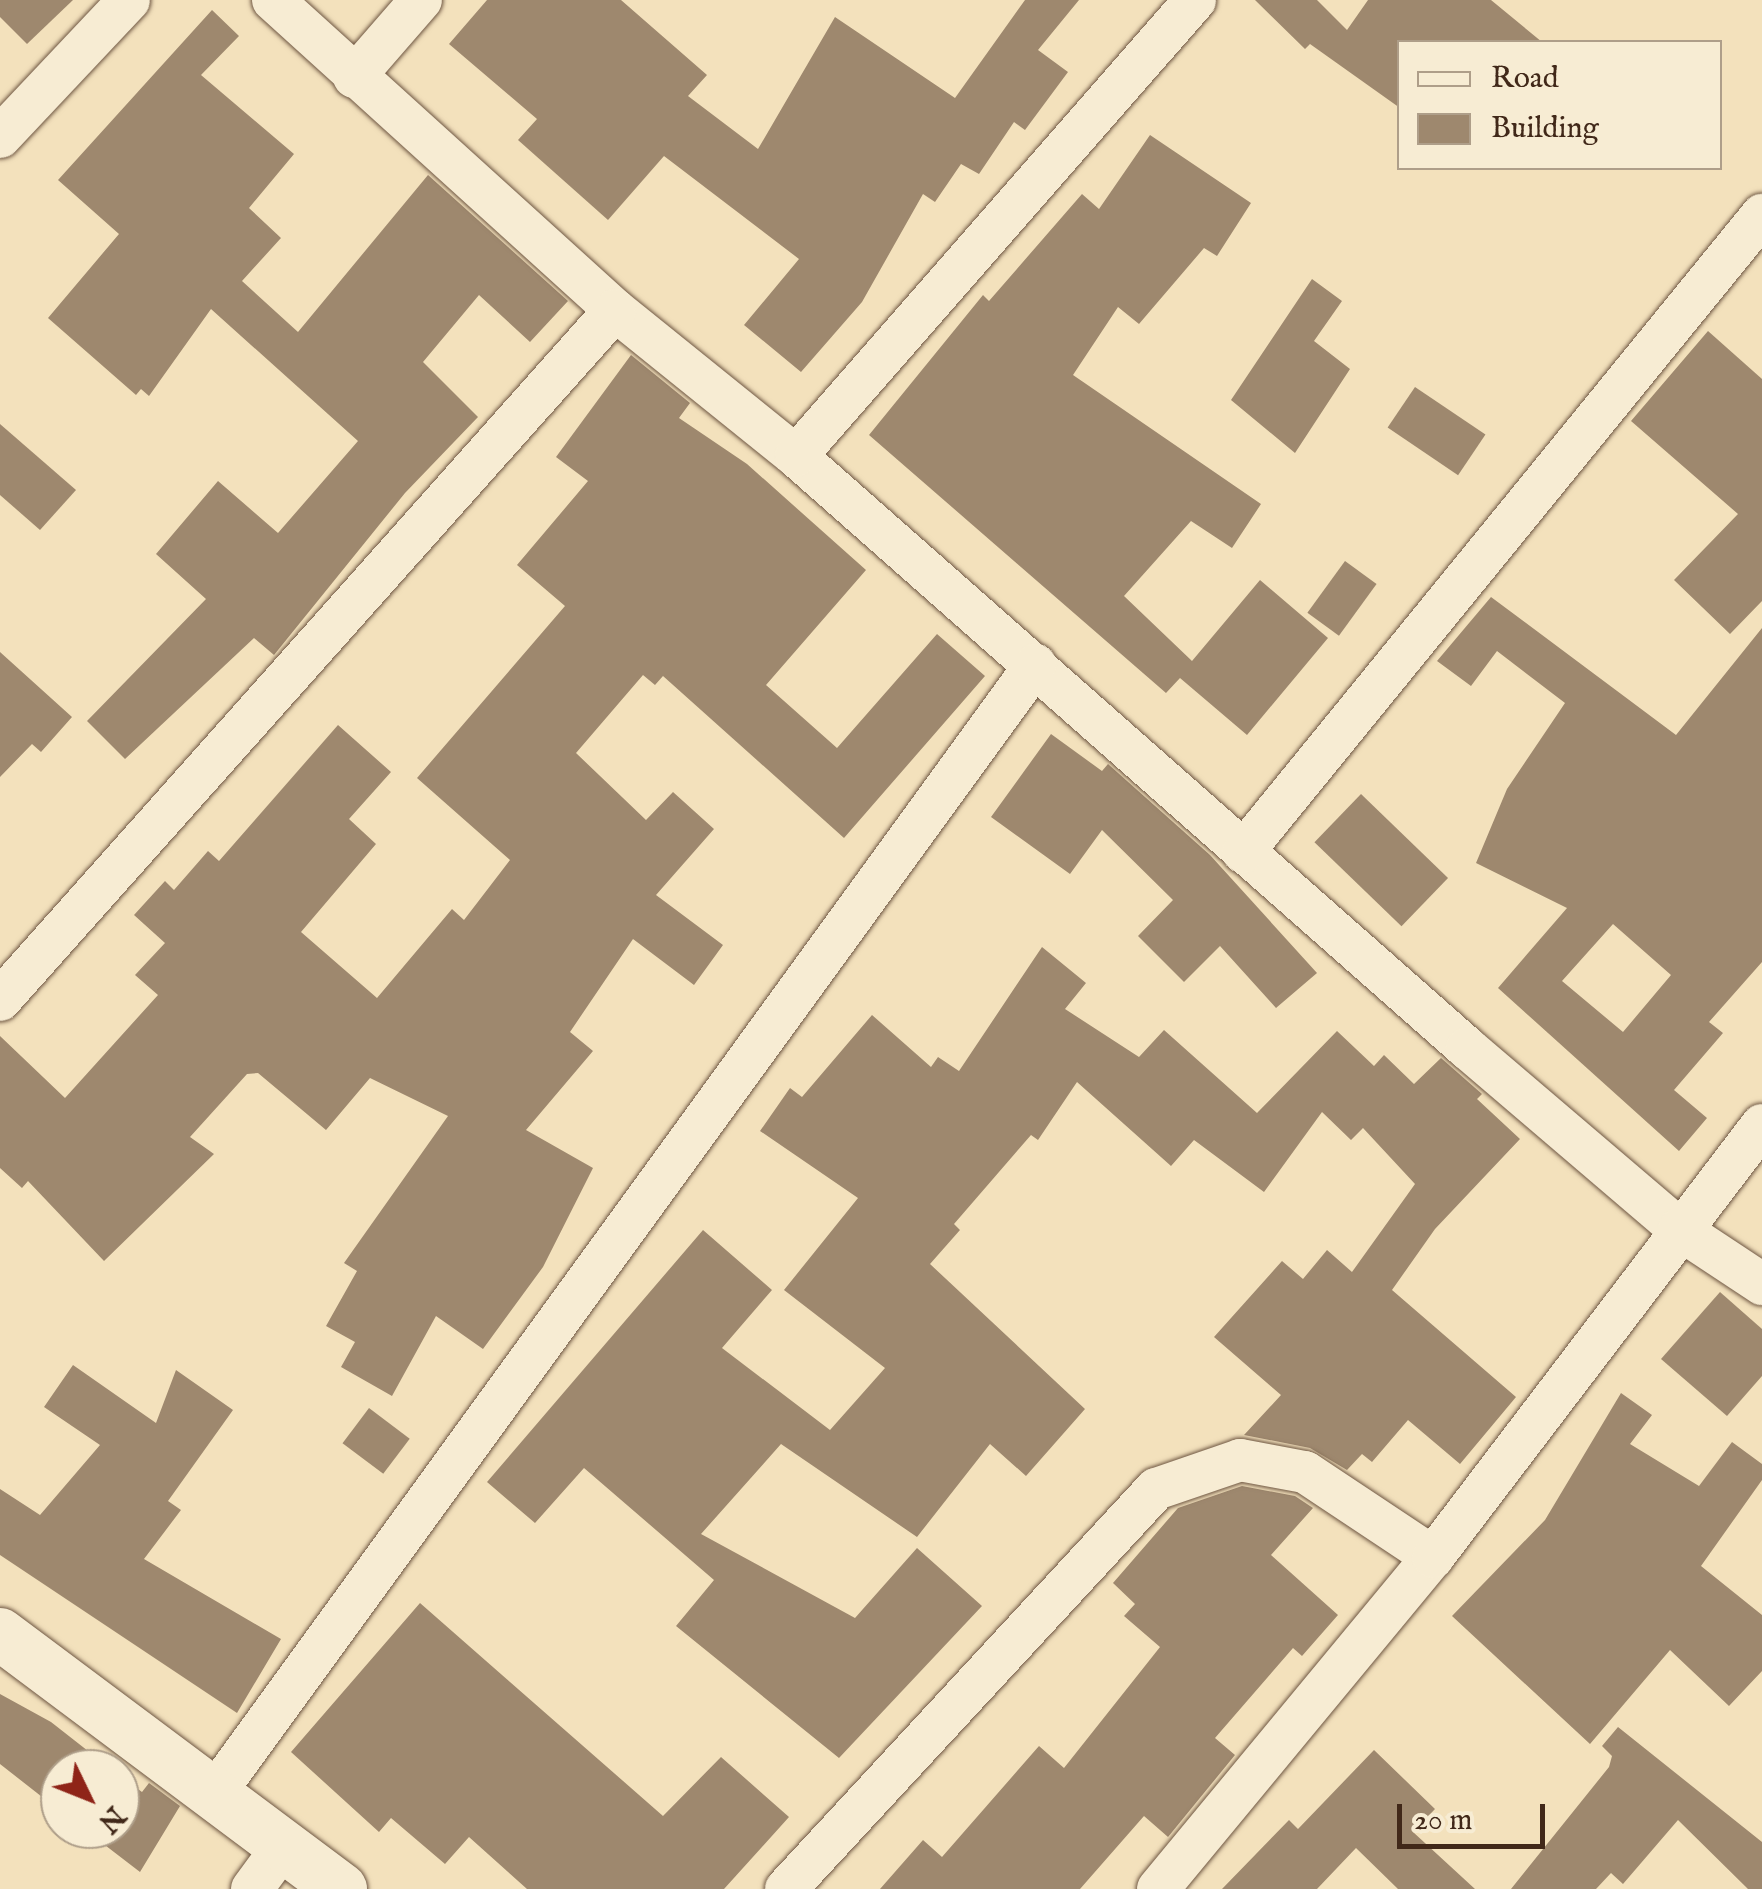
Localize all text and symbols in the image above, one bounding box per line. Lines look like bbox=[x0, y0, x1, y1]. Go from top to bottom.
legend bbox=[1397, 40, 1722, 170]
text: Road bbox=[1491, 60, 1559, 98]
text: Building bbox=[1491, 110, 1599, 148]
north arrow bbox=[40, 1749, 140, 1849]
scale bar bbox=[1402, 1784, 1550, 1846]
text: N bbox=[90, 1798, 132, 1839]
text: 20 m bbox=[1414, 1802, 1473, 1840]

